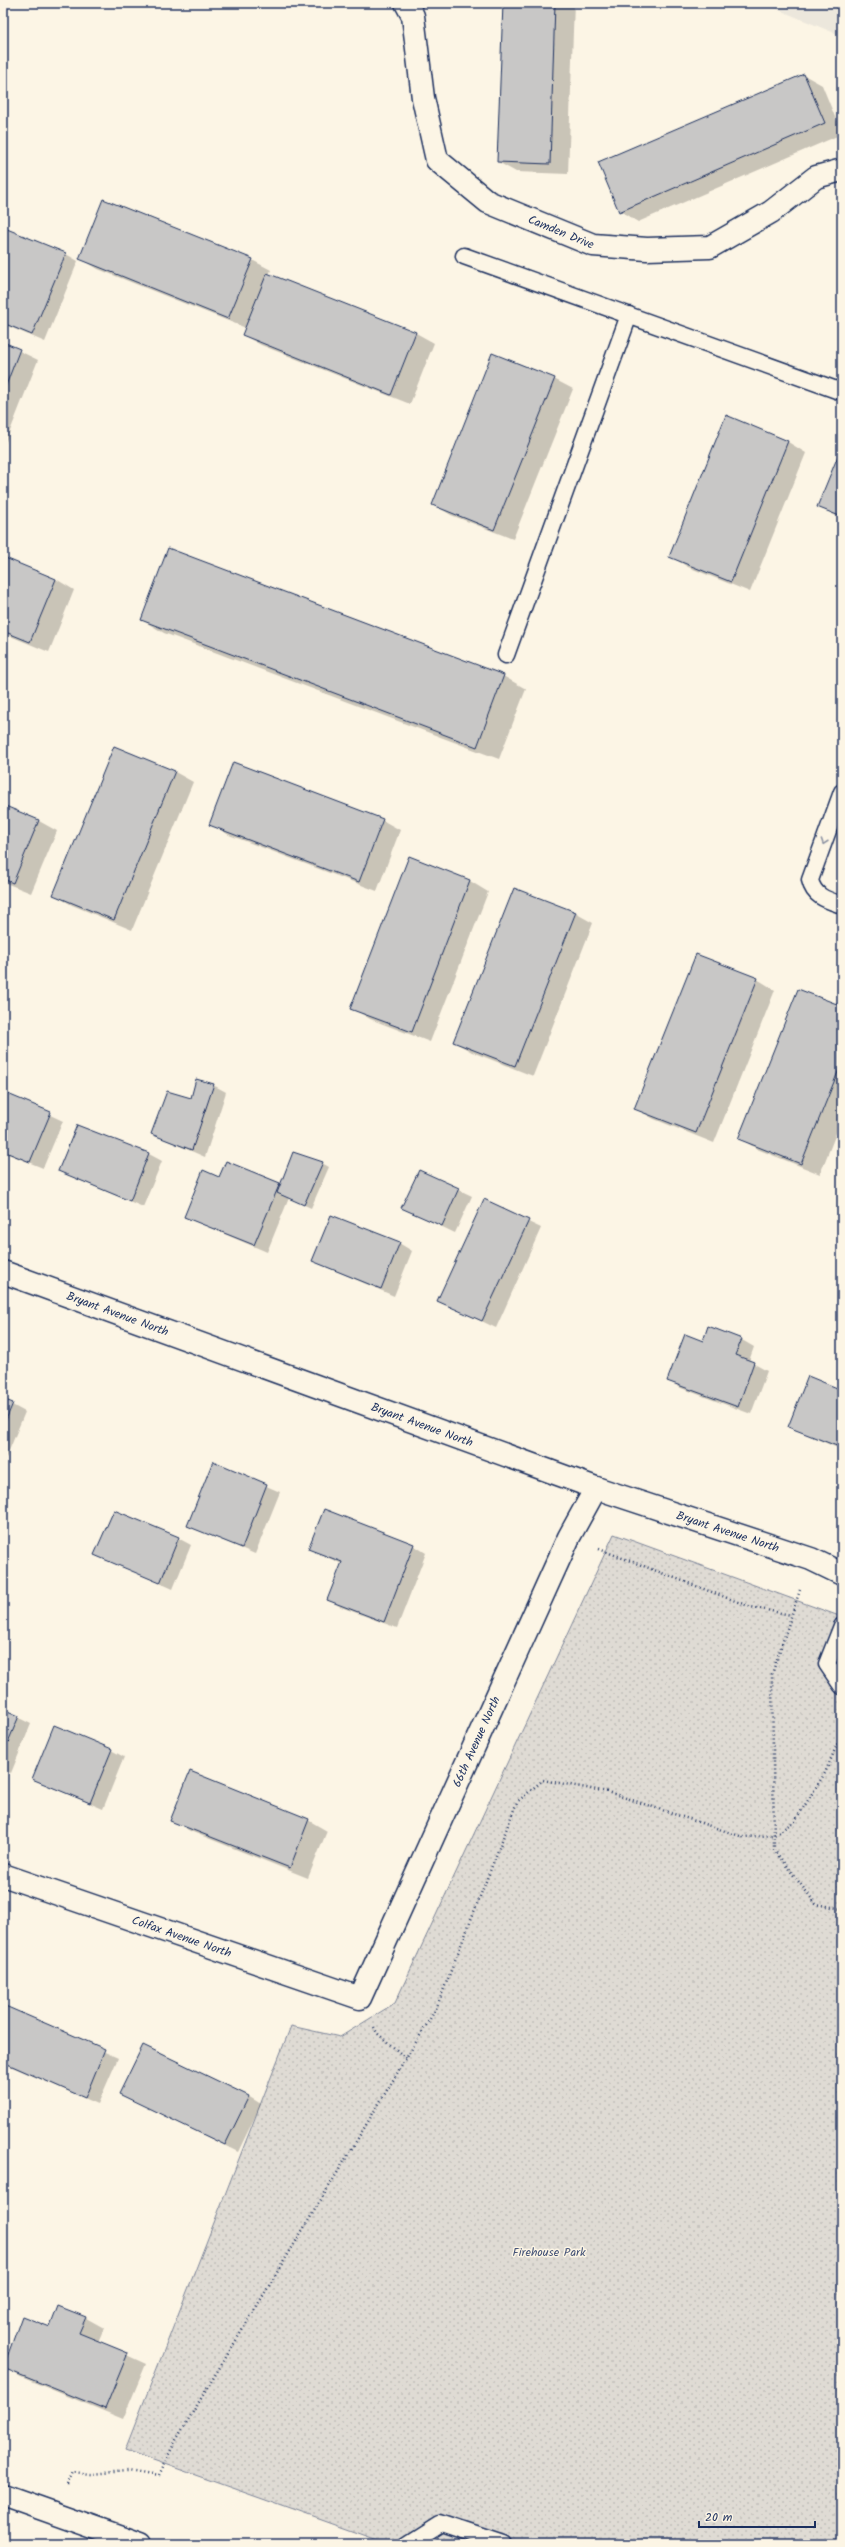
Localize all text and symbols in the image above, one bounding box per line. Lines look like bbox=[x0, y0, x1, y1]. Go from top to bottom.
street label: Camden Drive bbox=[525, 210, 598, 255]
one-way arrow bbox=[820, 838, 829, 845]
street label: Bryant Avenue North bbox=[64, 1287, 171, 1342]
street label: Bryant Avenue North bbox=[368, 1398, 476, 1452]
street label: Bryant Avenue North bbox=[674, 1506, 782, 1558]
street label: 66th Avenue North bbox=[448, 1693, 506, 1791]
street label: Colfax Avenue North bbox=[129, 1911, 234, 1963]
park label: Firehouse Park bbox=[512, 2243, 586, 2262]
scale bar bbox=[699, 2503, 815, 2529]
text: 20 m bbox=[705, 2508, 733, 2527]

